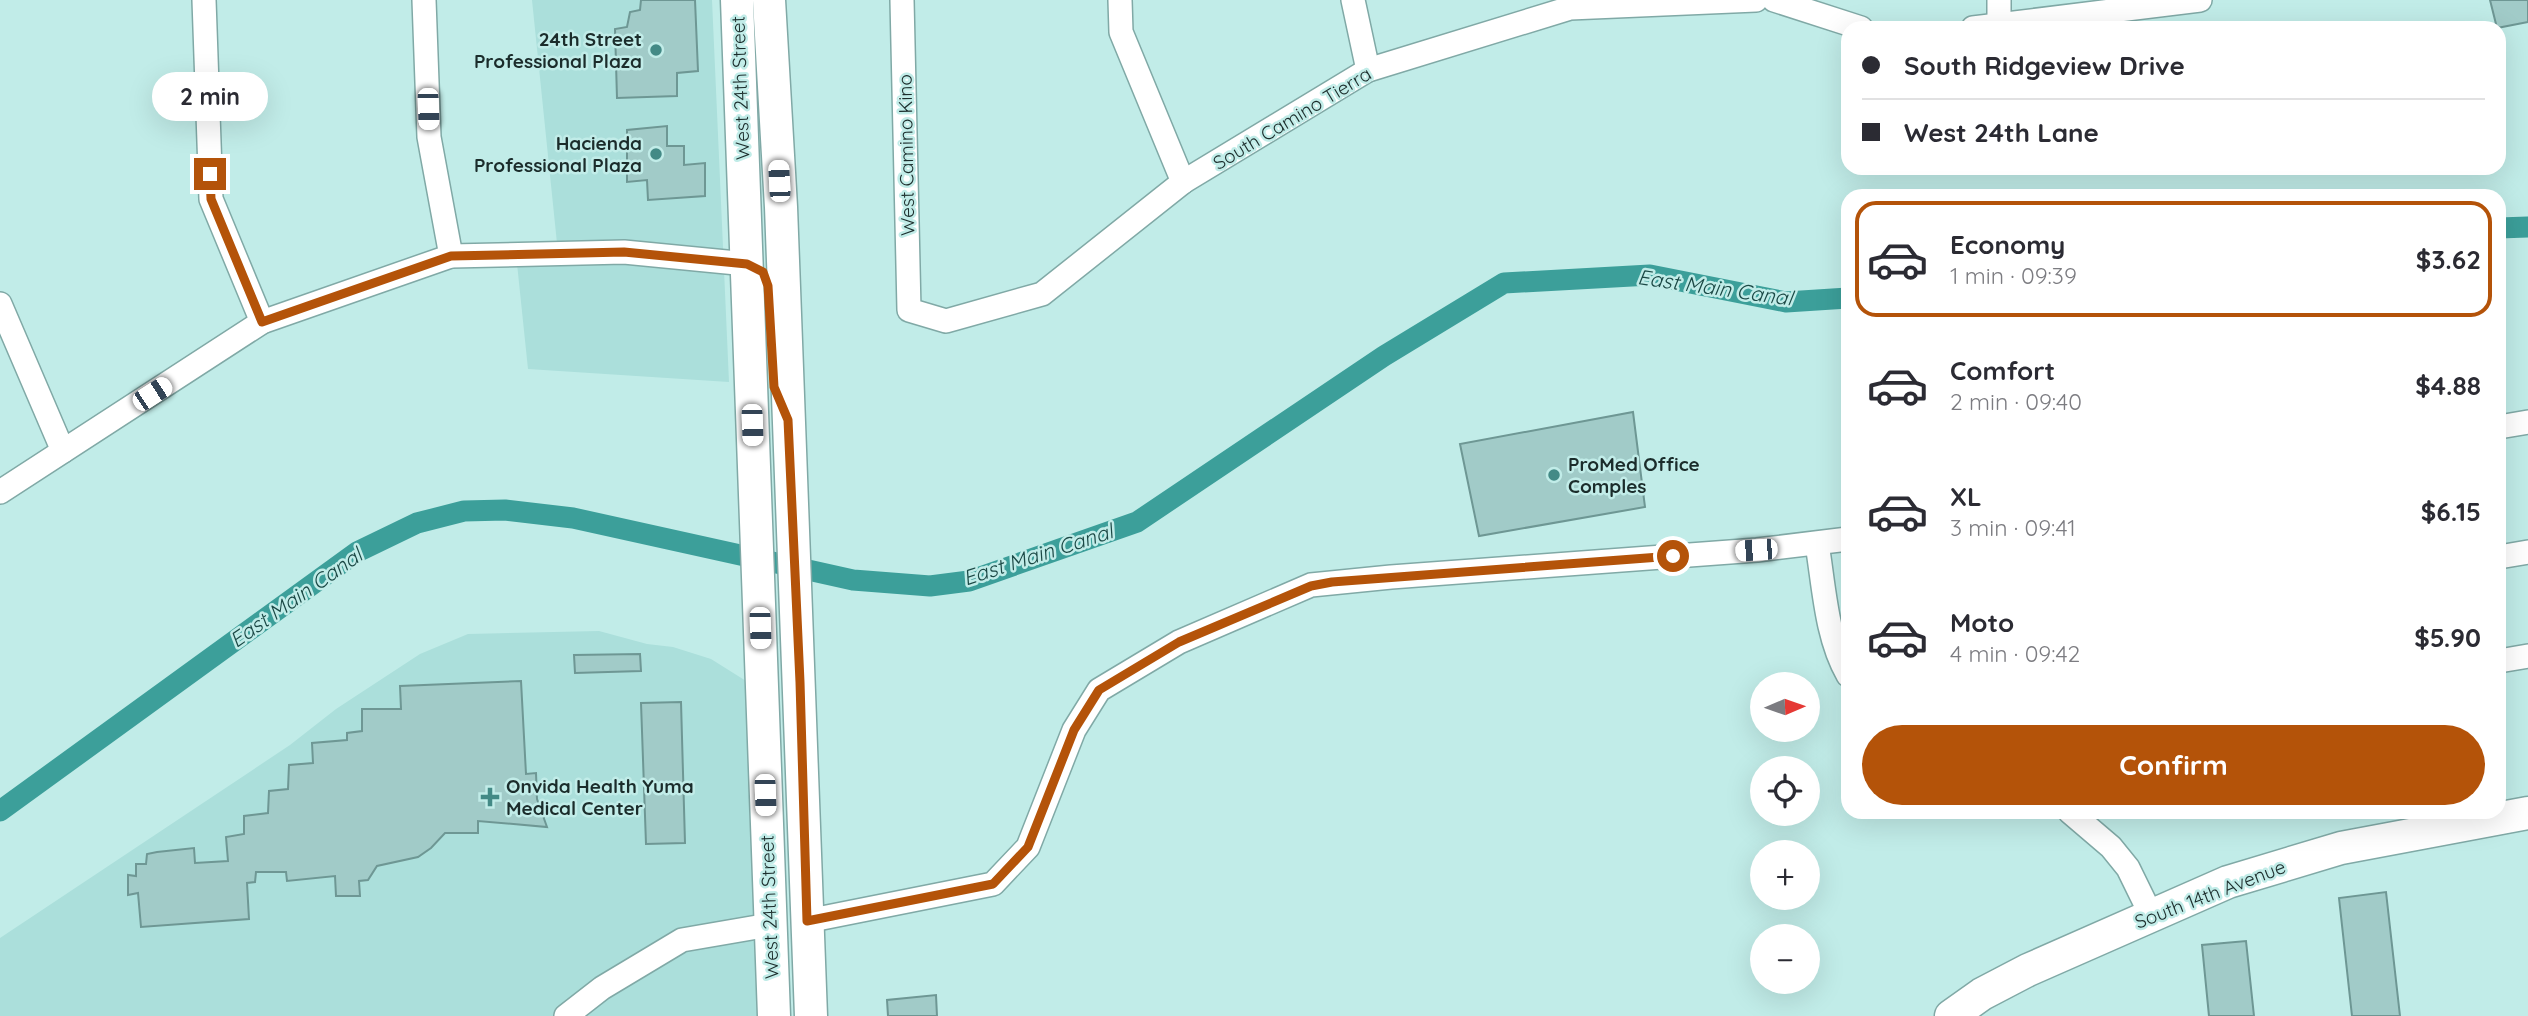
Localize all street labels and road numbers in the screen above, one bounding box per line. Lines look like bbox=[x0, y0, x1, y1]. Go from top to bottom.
street label: West 24th Street bbox=[725, 16, 755, 160]
street label: South Camino Tierra bbox=[1208, 61, 1376, 175]
street label: West Camino Kino bbox=[893, 74, 919, 236]
street label: West 24th Street bbox=[754, 835, 784, 979]
street label: South 14th Avenue bbox=[2131, 854, 2289, 934]

